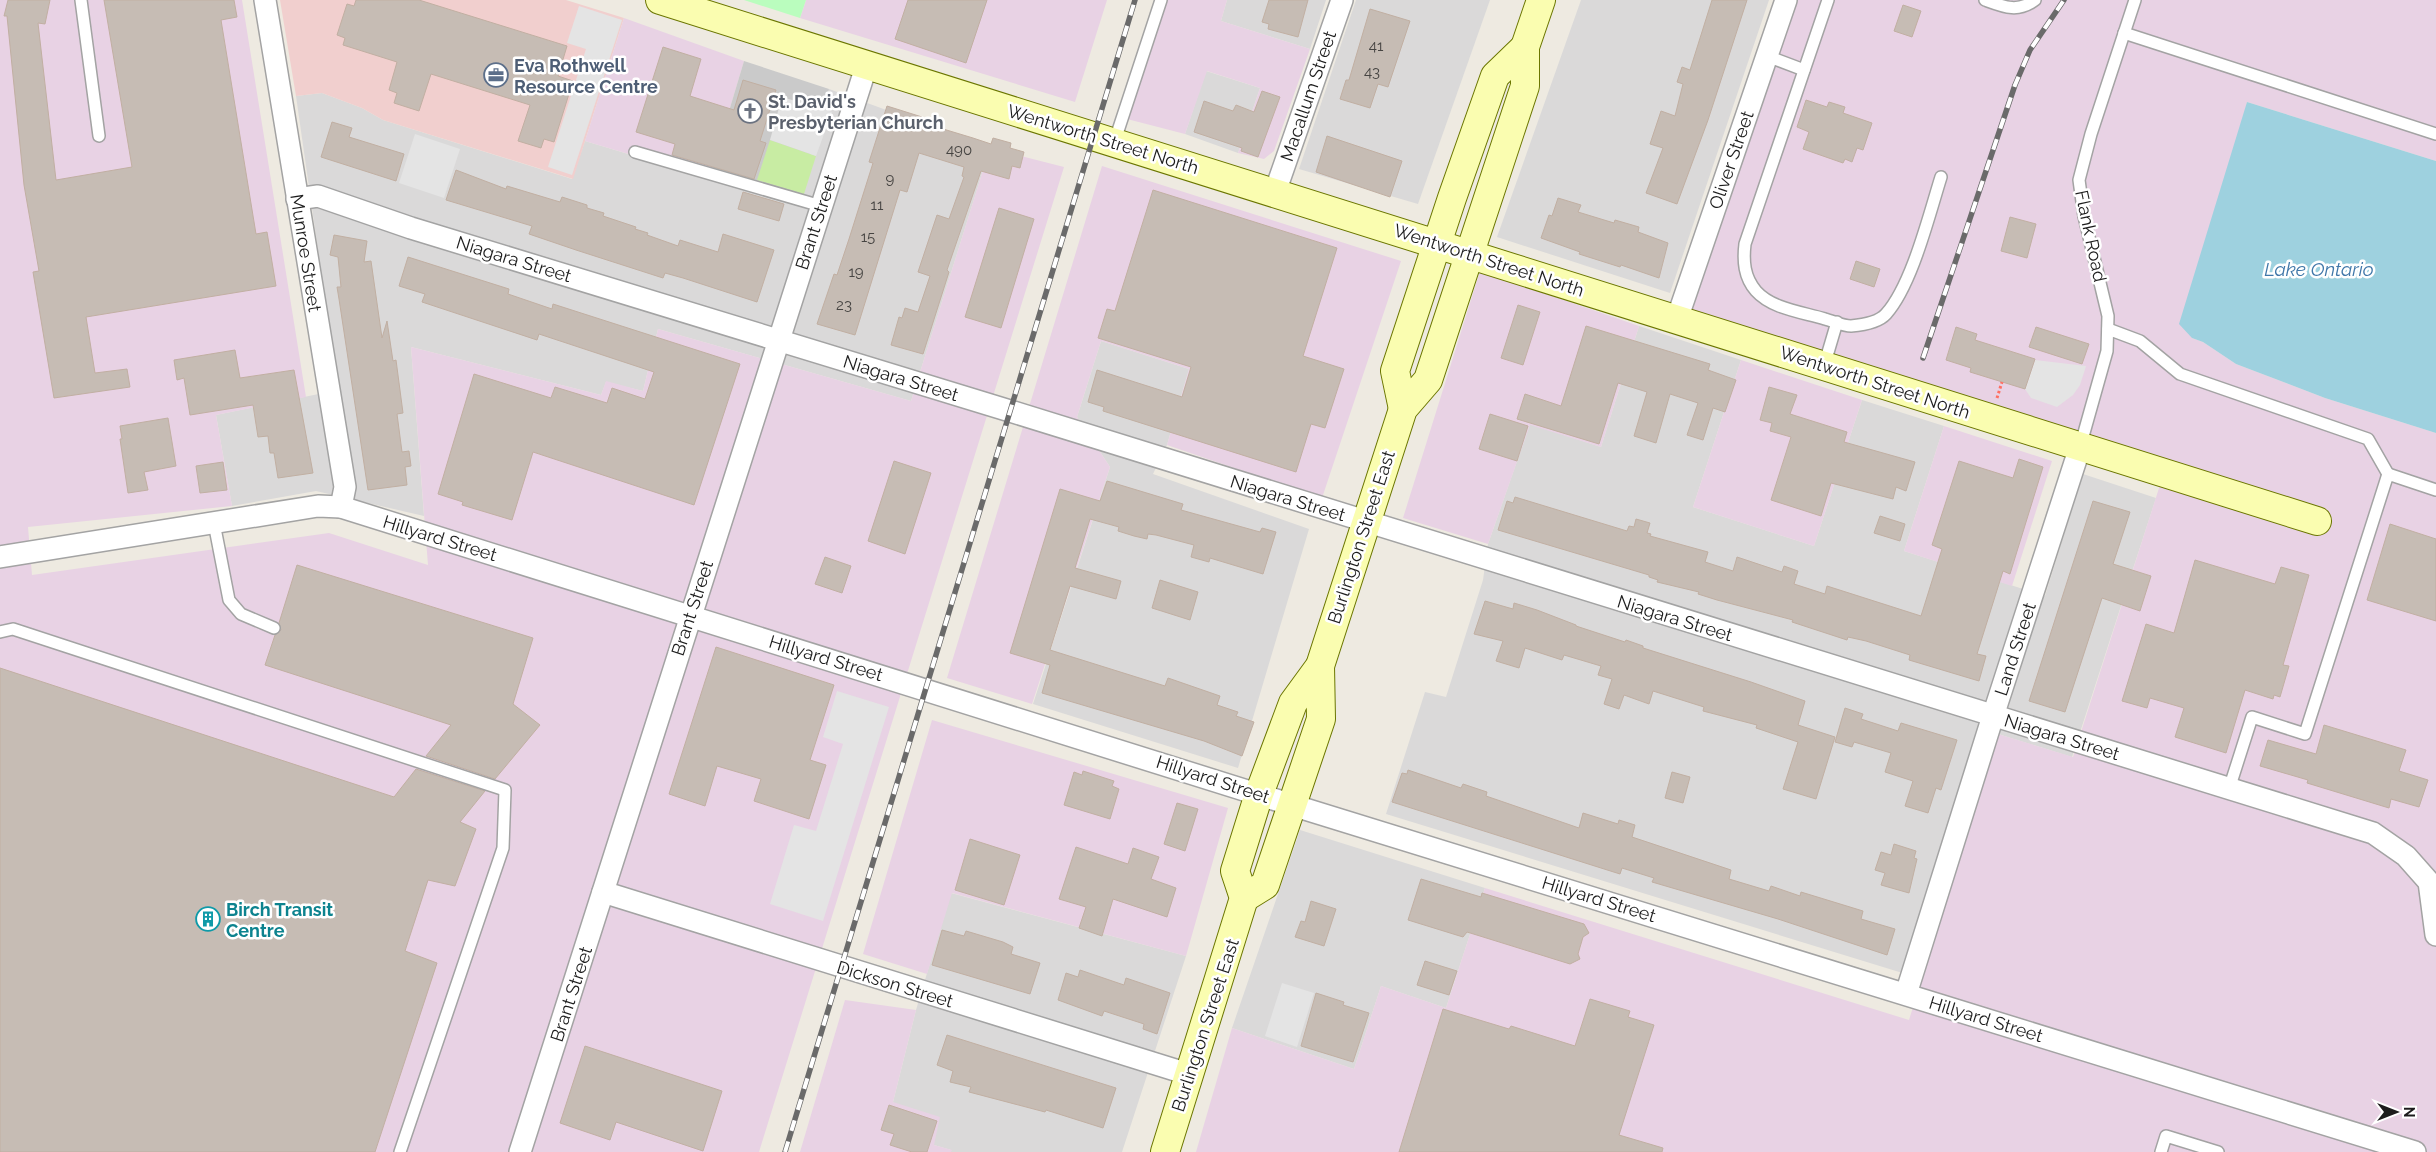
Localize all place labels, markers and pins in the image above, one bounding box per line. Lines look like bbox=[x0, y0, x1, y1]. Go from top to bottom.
place label: Eva Rothwell Resource Centre bbox=[514, 55, 658, 97]
office icon: Eva Rothwell Resource Centre bbox=[483, 62, 509, 88]
place label: St. David's Presbyterian Church bbox=[768, 91, 944, 133]
church icon: St. David's Presbyterian Church bbox=[737, 98, 763, 124]
place label: Birch Transit Centre bbox=[226, 899, 333, 941]
building icon: Birch Transit Centre bbox=[195, 906, 221, 932]

